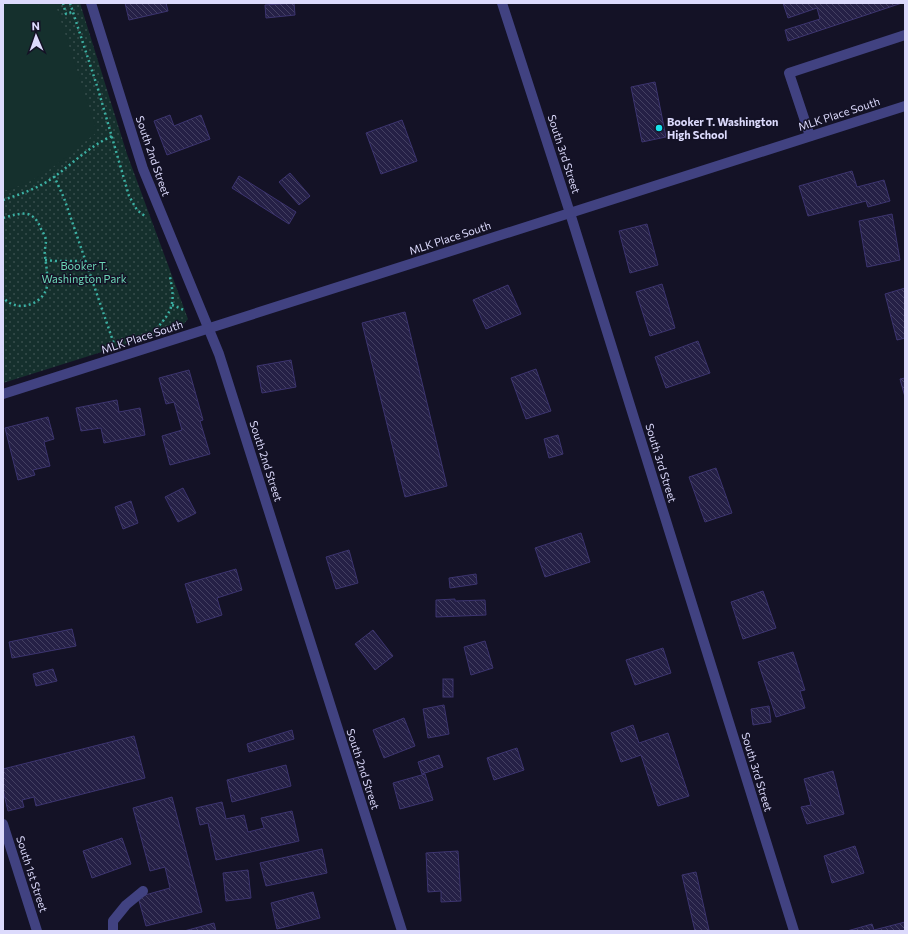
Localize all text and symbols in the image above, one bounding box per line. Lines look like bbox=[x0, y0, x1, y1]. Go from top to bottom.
north arrow bbox=[16, 16, 56, 56]
text: N bbox=[31, 19, 40, 32]
street label: MLK Place South bbox=[796, 94, 881, 133]
street label: South 3rd Street bbox=[546, 113, 583, 195]
street label: South 2nd Street bbox=[134, 114, 173, 198]
place label: Booker T. Washington High School bbox=[667, 115, 778, 141]
marker: Booker T. Washington High School bbox=[654, 123, 664, 133]
street label: MLK Place South bbox=[407, 218, 492, 257]
park label: Booker T. Washington Park bbox=[41, 259, 127, 285]
street label: MLK Place South bbox=[99, 317, 184, 356]
street label: South 2nd Street bbox=[247, 419, 286, 503]
street label: South 3rd Street bbox=[643, 422, 680, 504]
street label: South 2nd Street bbox=[344, 727, 383, 811]
street label: South 3rd Street bbox=[739, 731, 776, 813]
street label: South 1st Street bbox=[14, 834, 51, 914]

